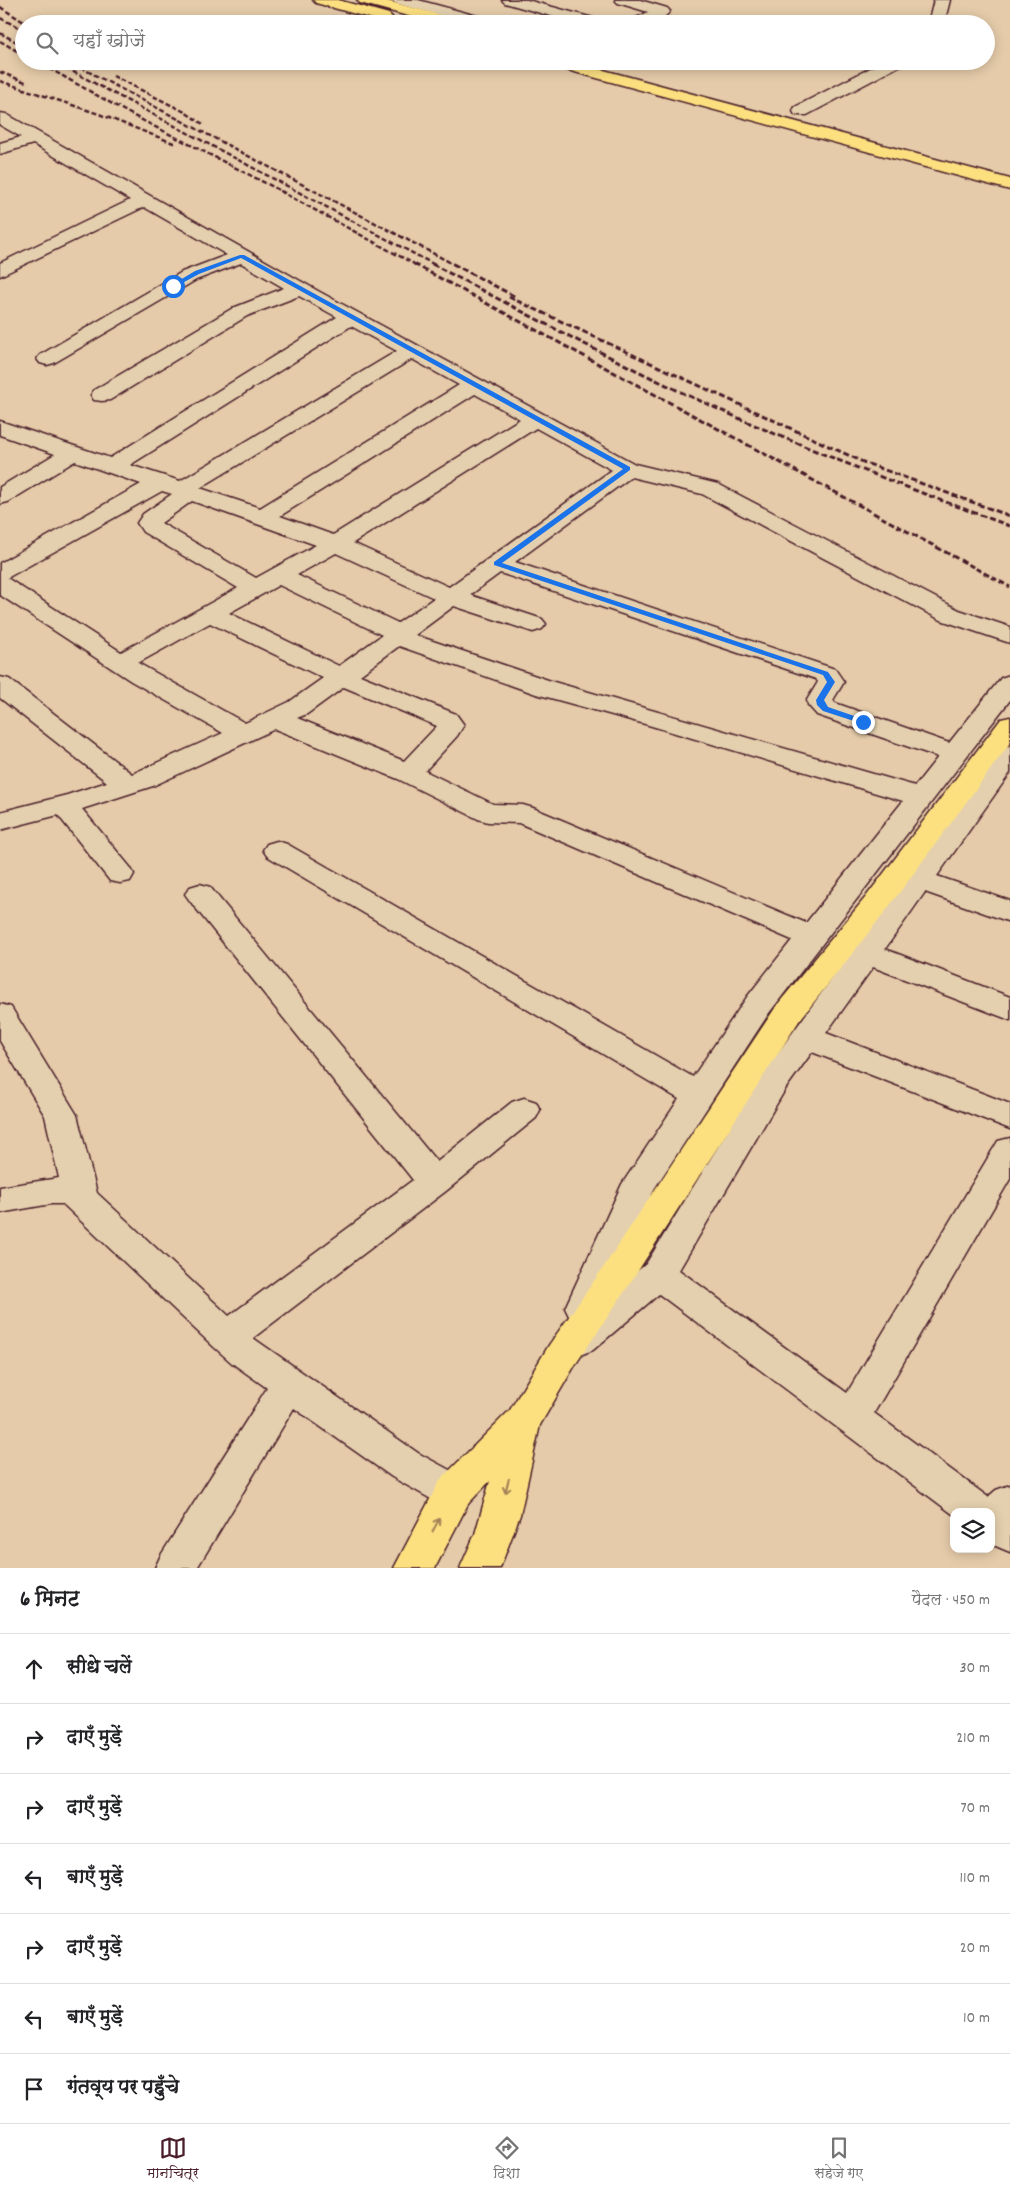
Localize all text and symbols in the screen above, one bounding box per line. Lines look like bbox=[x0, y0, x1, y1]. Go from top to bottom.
search box bbox=[15, 15, 995, 70]
icon: search bbox=[33, 29, 61, 57]
text: यहाँ खोजें bbox=[73, 29, 145, 56]
route start bbox=[162, 275, 185, 298]
route end bbox=[852, 711, 875, 734]
one-way arrow bbox=[502, 1477, 511, 1493]
map controls bbox=[950, 1508, 995, 1553]
button: layers bbox=[950, 1508, 995, 1553]
one-way arrow bbox=[432, 1518, 441, 1533]
text: 6 मिनट bbox=[20, 1586, 79, 1616]
text: पैदल · 450 m bbox=[912, 1589, 990, 1612]
icon: ahead bbox=[20, 1655, 48, 1683]
text: सीधे चलें bbox=[67, 1655, 132, 1682]
text: 30 m bbox=[960, 1657, 990, 1680]
icon: right bbox=[20, 1725, 48, 1753]
text: दाएँ मुड़ें bbox=[67, 1725, 122, 1752]
text: 210 m bbox=[956, 1727, 990, 1750]
icon: right bbox=[20, 1795, 48, 1823]
text: दाएँ मुड़ें bbox=[67, 1795, 122, 1822]
text: 70 m bbox=[960, 1797, 990, 1820]
icon: left bbox=[20, 1865, 48, 1893]
text: बाएँ मुड़ें bbox=[67, 1865, 123, 1892]
text: 110 m bbox=[960, 1867, 990, 1890]
icon: right bbox=[20, 1935, 48, 1963]
text: दाएँ मुड़ें bbox=[67, 1935, 122, 1962]
text: 20 m bbox=[960, 1937, 990, 1960]
icon: left bbox=[20, 2005, 48, 2033]
text: बाएँ मुड़ें bbox=[67, 2005, 123, 2032]
text: 10 m bbox=[963, 2007, 990, 2030]
icon: arrive bbox=[20, 2075, 48, 2103]
text: गंतव्य पर पहुँचे bbox=[67, 2075, 179, 2102]
tab: मानचित्र bbox=[147, 2134, 199, 2184]
tab: दिशा bbox=[493, 2134, 521, 2184]
tab: सहेजे गए bbox=[815, 2134, 863, 2184]

